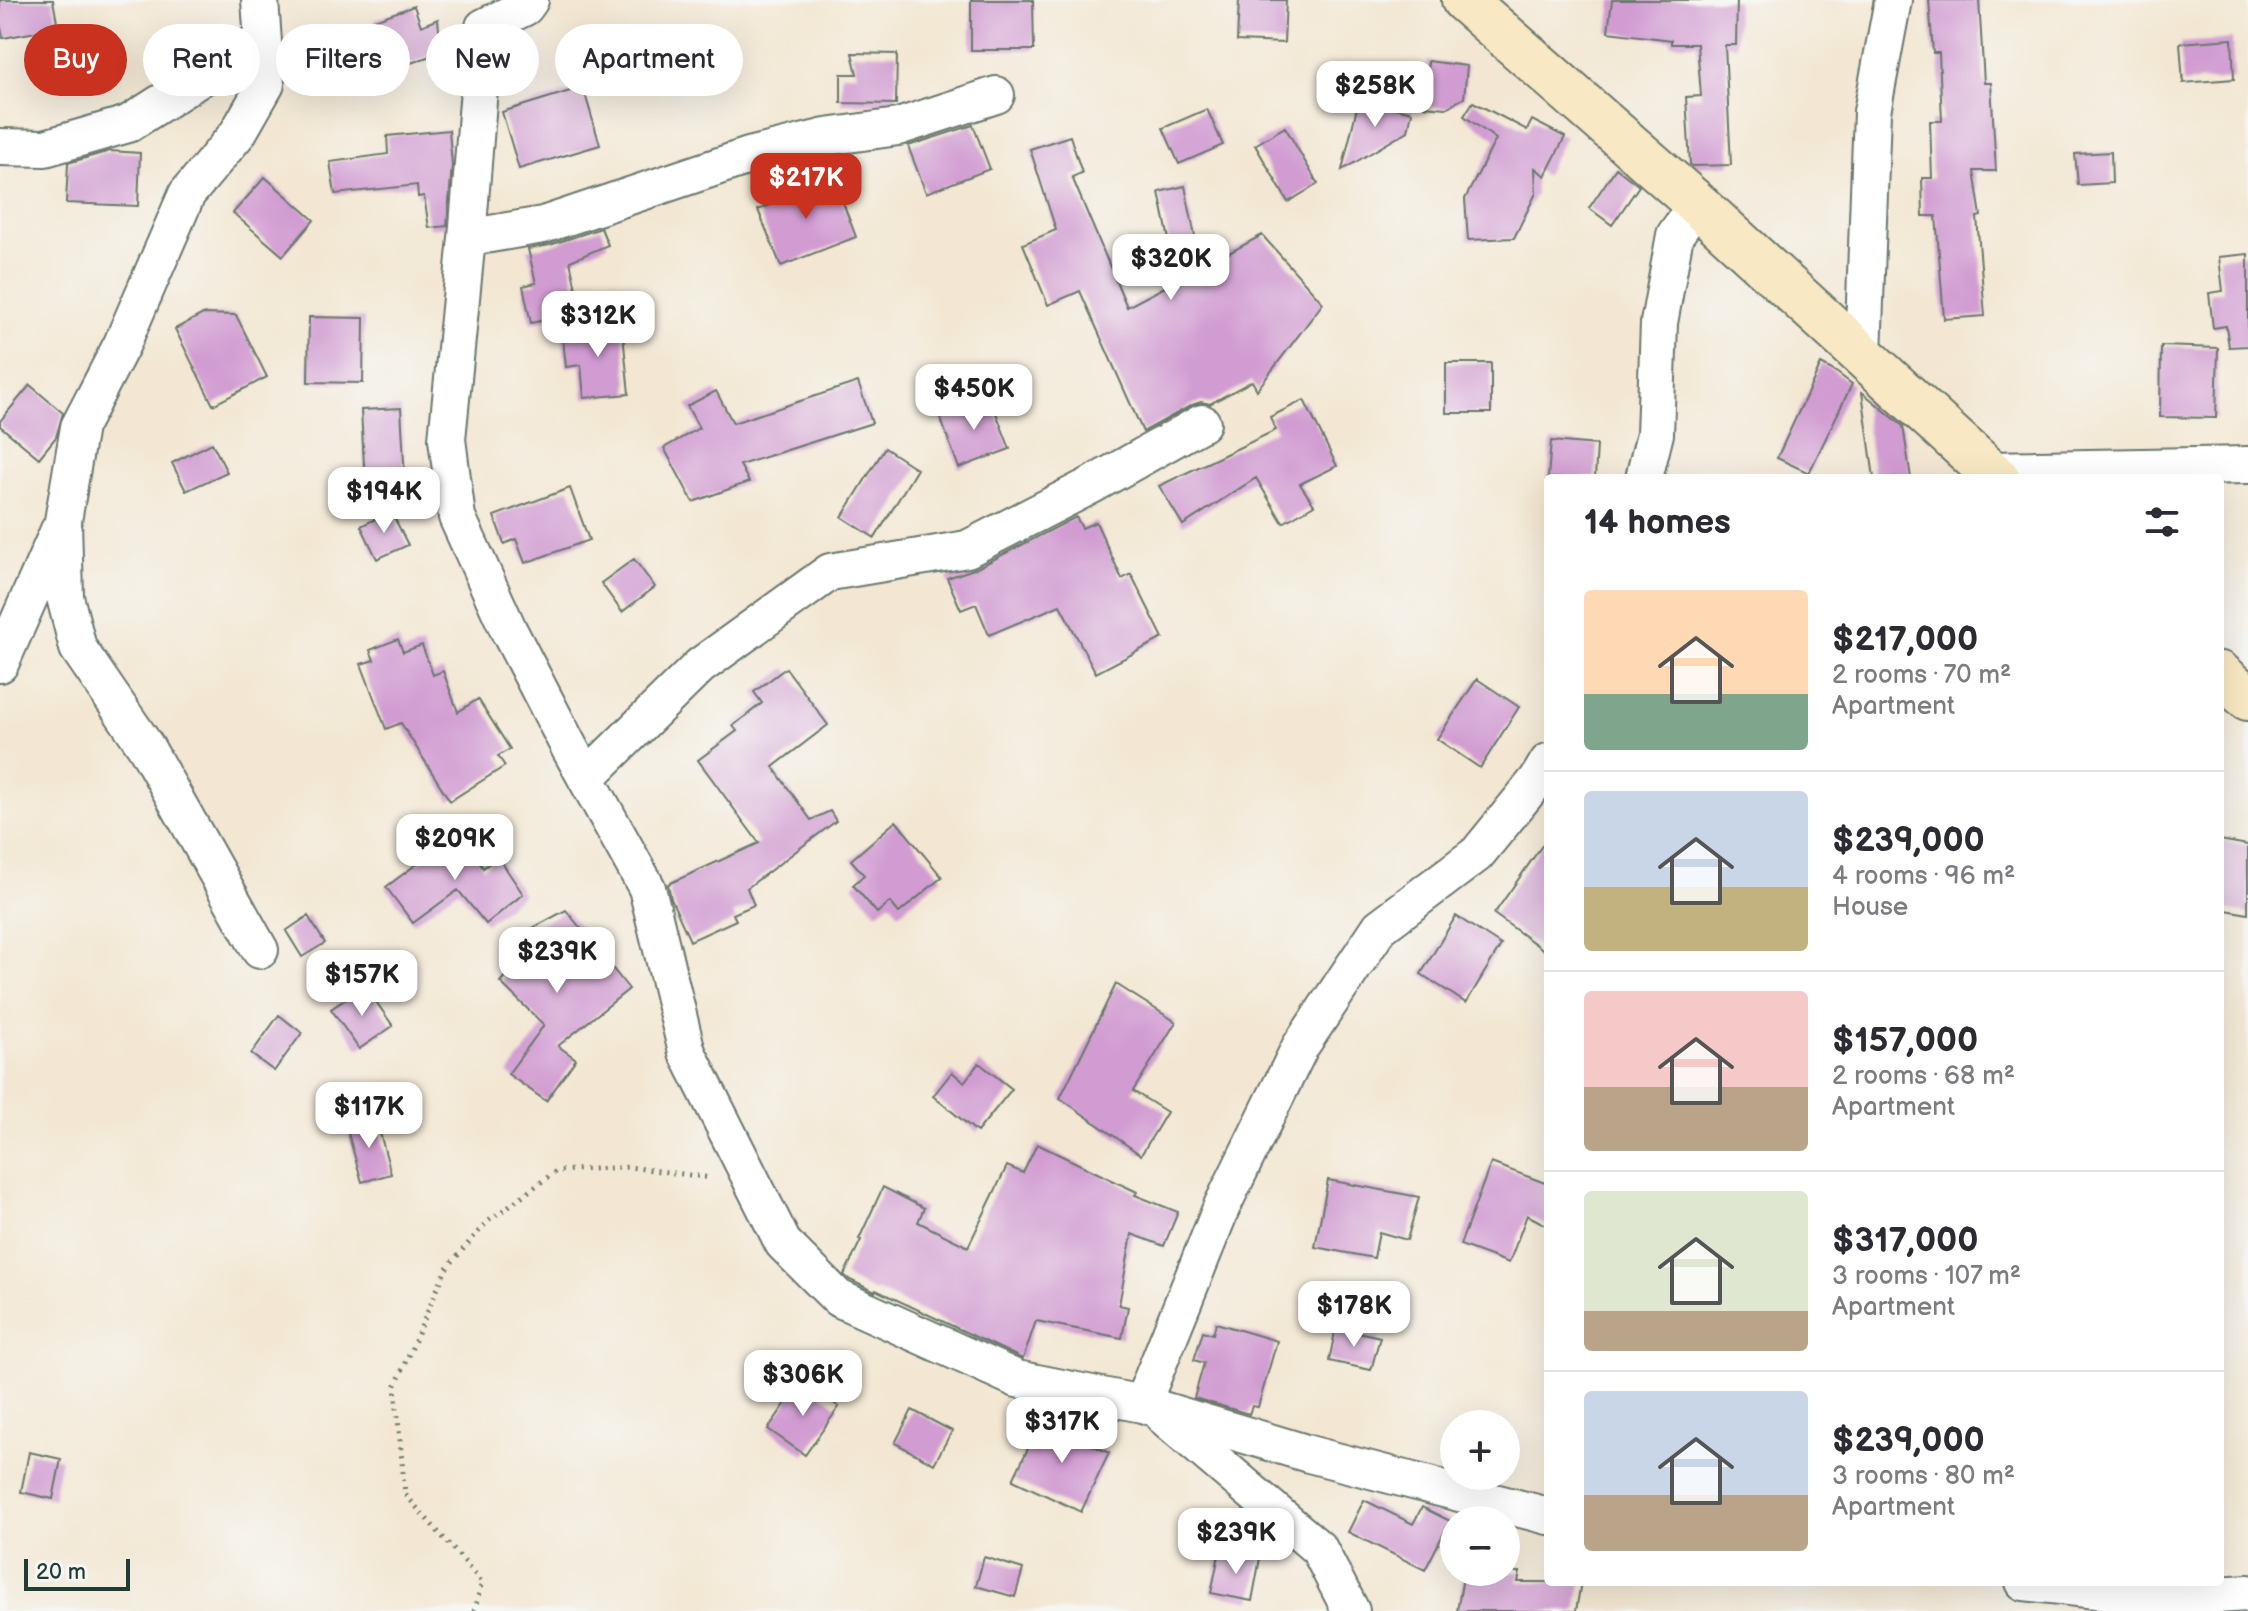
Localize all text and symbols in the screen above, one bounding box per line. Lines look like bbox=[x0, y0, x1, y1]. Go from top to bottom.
chip: Buy bbox=[24, 24, 127, 96]
chip: Rent bbox=[143, 24, 260, 96]
chip: Filters bbox=[276, 24, 410, 96]
chip: New bbox=[426, 24, 539, 96]
chip: Apartment bbox=[555, 24, 743, 96]
pin: $258K bbox=[1319, 61, 1431, 129]
text: $258K bbox=[1334, 71, 1416, 102]
pin: $217K bbox=[750, 153, 862, 221]
text: $217K bbox=[768, 163, 844, 194]
pin: $320K bbox=[1115, 234, 1227, 302]
text: $320K bbox=[1130, 244, 1212, 275]
pin: $312K bbox=[542, 291, 654, 359]
text: $312K bbox=[560, 301, 636, 332]
pin: $450K bbox=[918, 364, 1030, 432]
text: $450K bbox=[933, 374, 1015, 405]
pin: $194K bbox=[328, 467, 440, 535]
text: $194K bbox=[346, 477, 422, 508]
icon: filters bbox=[2140, 500, 2184, 544]
text: 14 homes bbox=[1584, 502, 1731, 543]
text: $217,000 bbox=[1832, 619, 1978, 660]
icon: home bbox=[1648, 622, 1744, 718]
text: 2 rooms · 70 m² bbox=[1832, 660, 2011, 691]
text: Apartment bbox=[1832, 691, 1955, 722]
pin: $209K bbox=[399, 814, 511, 882]
text: $239,000 bbox=[1832, 820, 1985, 861]
icon: home bbox=[1648, 823, 1744, 919]
text: $209K bbox=[414, 824, 496, 855]
text: 4 rooms · 96 m² bbox=[1832, 861, 2015, 892]
text: House bbox=[1832, 892, 1908, 923]
pin: $239K bbox=[501, 927, 613, 995]
text: $239K bbox=[517, 937, 597, 968]
pin: $157K bbox=[306, 950, 418, 1018]
text: $157K bbox=[324, 960, 400, 991]
text: $157,000 bbox=[1832, 1020, 1978, 1061]
icon: home bbox=[1648, 1023, 1744, 1119]
text: 2 rooms · 68 m² bbox=[1832, 1061, 2015, 1092]
pin: $117K bbox=[313, 1082, 425, 1150]
text: $117K bbox=[333, 1092, 405, 1123]
text: Apartment bbox=[1832, 1092, 1955, 1123]
text: $317,000 bbox=[1832, 1220, 1978, 1261]
icon: home bbox=[1648, 1223, 1744, 1319]
text: 3 rooms · 107 m² bbox=[1832, 1261, 2021, 1292]
pin: $178K bbox=[1298, 1281, 1410, 1349]
text: $178K bbox=[1316, 1291, 1392, 1322]
text: Apartment bbox=[1832, 1292, 1955, 1323]
pin: $306K bbox=[747, 1350, 859, 1418]
text: $306K bbox=[762, 1360, 844, 1391]
pin: $317K bbox=[1006, 1397, 1118, 1465]
text: $317K bbox=[1024, 1407, 1100, 1438]
map controls bbox=[1440, 1410, 1520, 1586]
button: + bbox=[1440, 1410, 1520, 1490]
text: $239,000 bbox=[1832, 1420, 1985, 1461]
icon: home bbox=[1648, 1423, 1744, 1519]
text: 3 rooms · 80 m² bbox=[1832, 1461, 2015, 1492]
text: Apartment bbox=[1832, 1492, 1955, 1523]
button: − bbox=[1440, 1506, 1520, 1586]
pin: $239K bbox=[1180, 1508, 1292, 1576]
text: $239K bbox=[1196, 1518, 1276, 1549]
scale bar bbox=[24, 1555, 130, 1591]
text: 20 m bbox=[36, 1559, 86, 1586]

